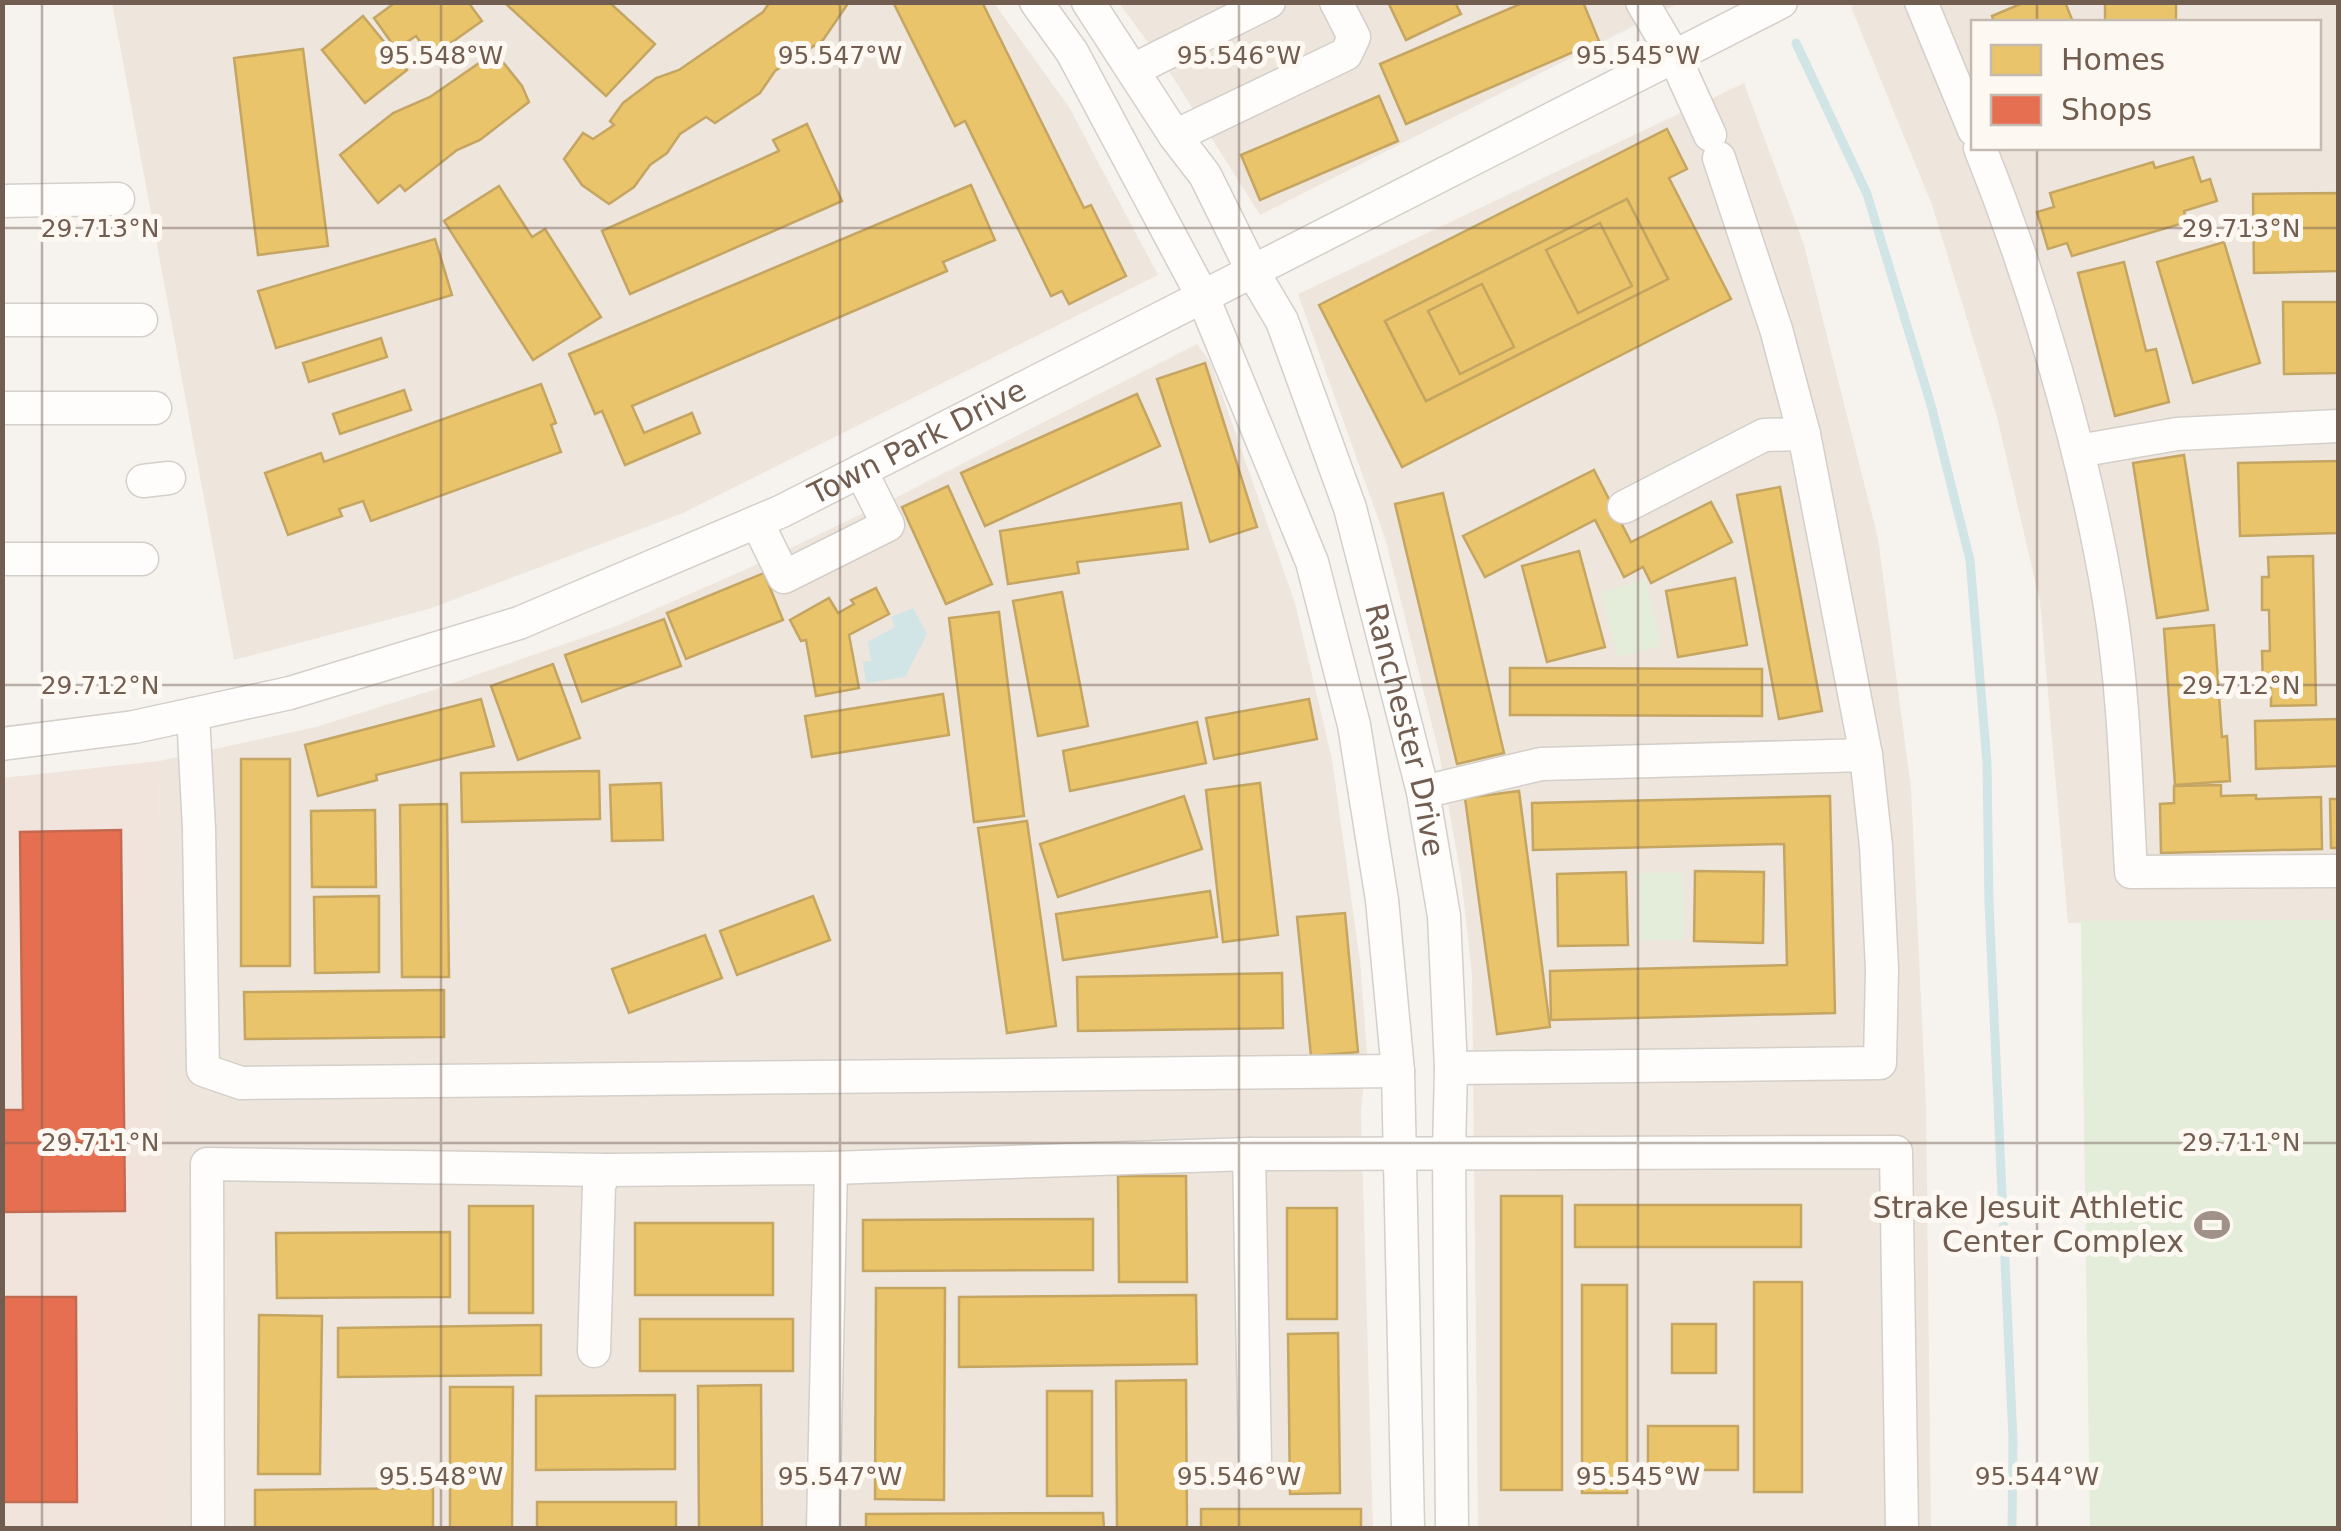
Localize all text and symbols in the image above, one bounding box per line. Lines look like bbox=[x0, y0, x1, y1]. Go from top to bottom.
legend bbox=[1971, 20, 2321, 150]
text: 95.548°W bbox=[379, 41, 503, 70]
text: 95.547°W bbox=[778, 41, 902, 70]
text: 95.546°W bbox=[1177, 41, 1301, 70]
text: 95.545°W bbox=[1576, 41, 1700, 70]
text: Homes bbox=[2061, 42, 2165, 77]
text: Shops bbox=[2061, 92, 2152, 127]
text: 29.713°N bbox=[41, 214, 159, 243]
text: 29.713°N bbox=[2182, 214, 2300, 243]
street label: Town Park Drive bbox=[802, 372, 1032, 512]
street label: Ranchester Drive bbox=[1358, 600, 1452, 859]
text: 29.712°N bbox=[41, 671, 159, 700]
text: 29.712°N bbox=[2182, 671, 2300, 700]
text: 29.711°N bbox=[41, 1128, 159, 1157]
text: 29.711°N bbox=[2182, 1128, 2300, 1157]
place label: Strake Jesuit Athletic Center Complex bbox=[1872, 1190, 2184, 1259]
sports icon: Strake Jesuit Athletic Center Complex bbox=[2193, 1206, 2231, 1244]
text: 95.548°W bbox=[379, 1462, 503, 1491]
text: 95.547°W bbox=[778, 1462, 902, 1491]
text: 95.546°W bbox=[1177, 1462, 1301, 1491]
text: 95.545°W bbox=[1576, 1462, 1700, 1491]
text: 95.544°W bbox=[1975, 1462, 2099, 1491]

